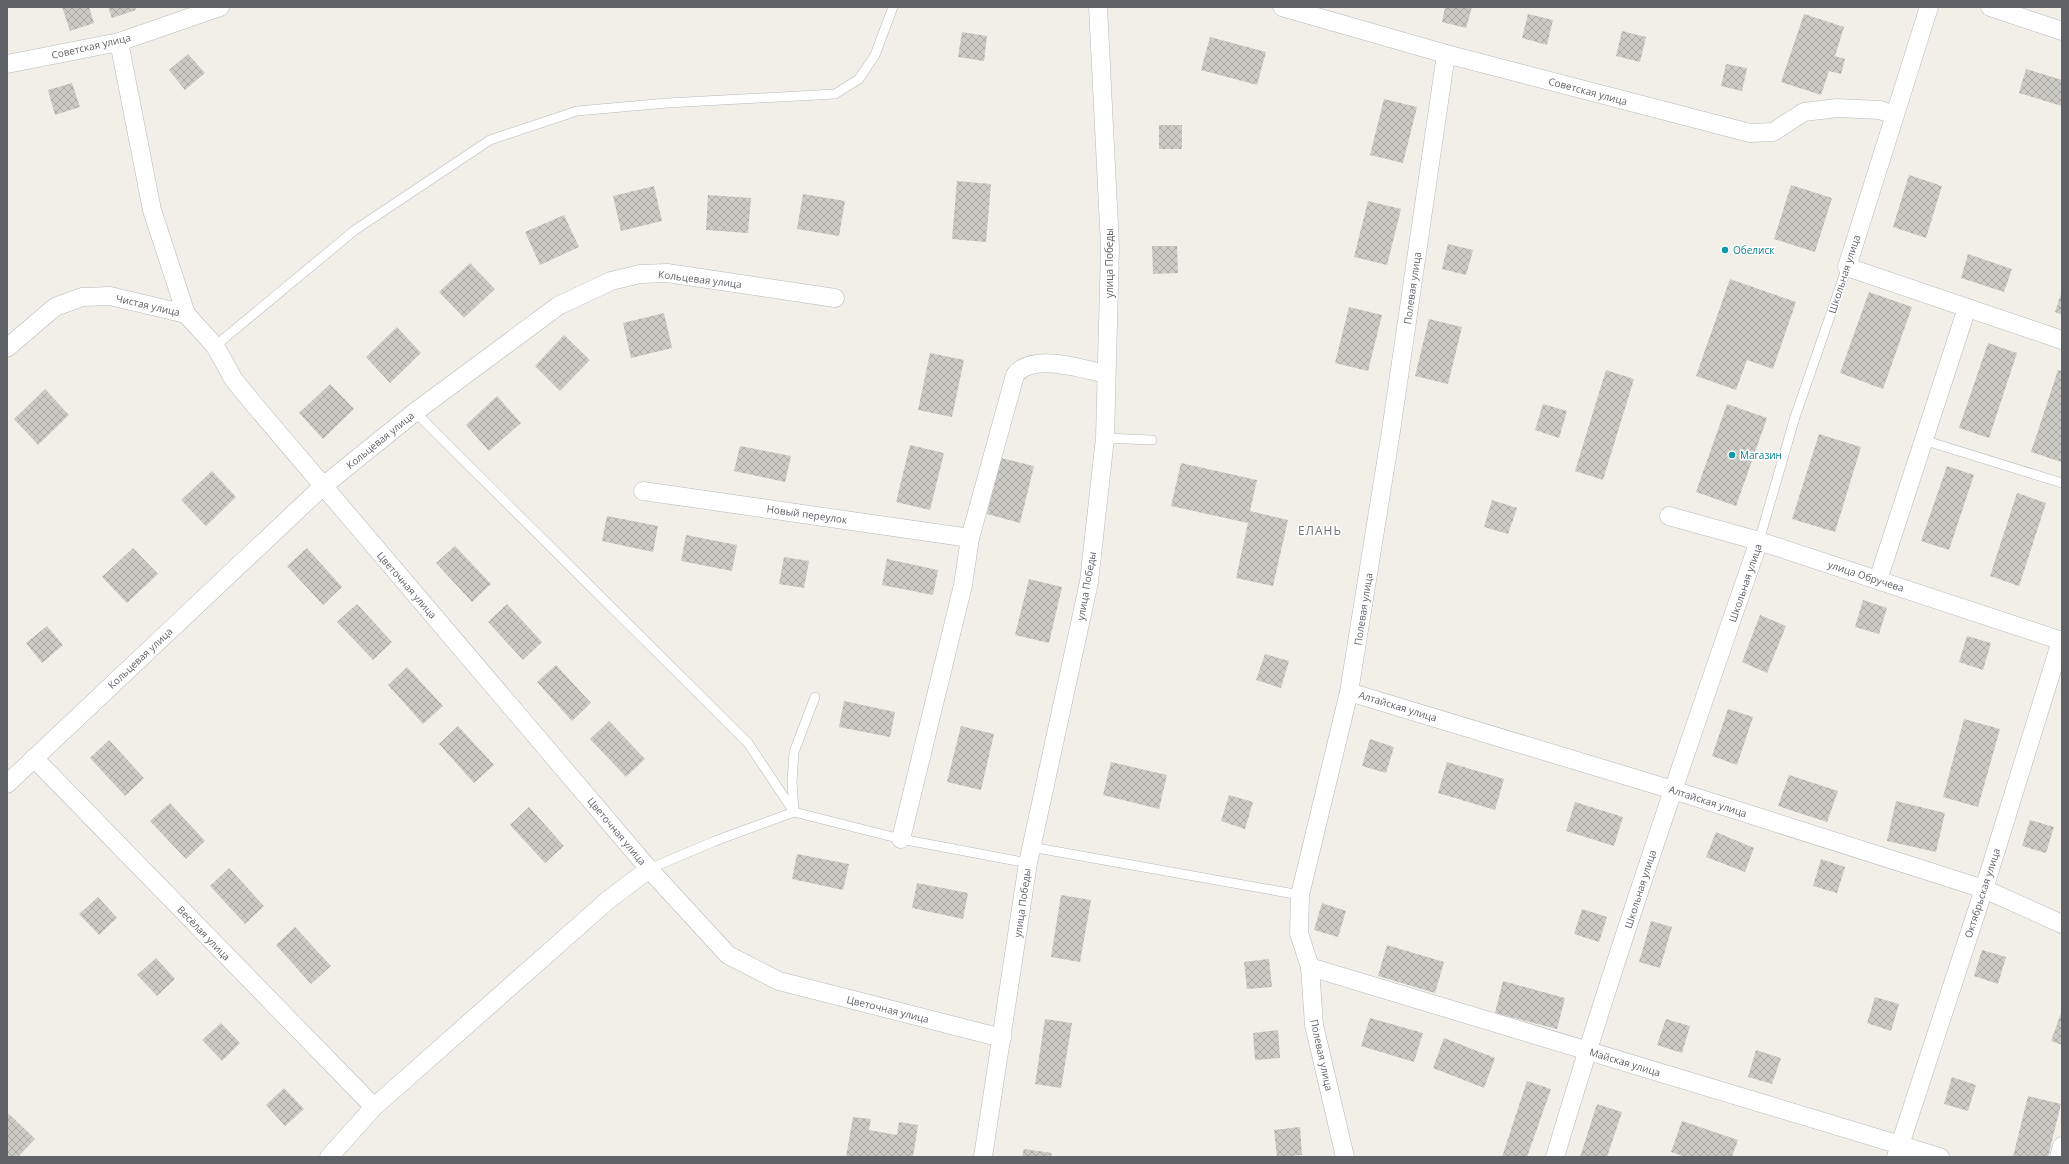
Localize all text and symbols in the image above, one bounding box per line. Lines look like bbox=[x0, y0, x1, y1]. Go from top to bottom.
street label: Советская улица bbox=[50, 30, 132, 62]
street label: Советская улица bbox=[1547, 74, 1629, 108]
street label: улица Победы bbox=[1102, 228, 1116, 298]
street label: Школьная улица bbox=[1825, 233, 1863, 315]
place label: Обелиск bbox=[1733, 243, 1775, 257]
marker: Обелиск bbox=[1720, 245, 1730, 255]
street label: Полевая улица bbox=[1400, 251, 1424, 325]
street label: Кольцевая улица bbox=[657, 267, 743, 291]
street label: Чистая улица bbox=[115, 291, 181, 319]
street label: Кольцевая улица bbox=[343, 408, 417, 472]
place label: Магазин bbox=[1740, 448, 1782, 462]
marker: Магазин bbox=[1727, 450, 1737, 460]
street label: Новый переулок bbox=[766, 501, 849, 527]
district label: ЕЛАНЬ bbox=[1298, 522, 1342, 539]
street label: Школьная улица bbox=[1725, 542, 1765, 624]
street label: Цветочная улица bbox=[374, 549, 440, 621]
street label: улица Победы bbox=[1073, 550, 1099, 622]
street label: улица Обручева bbox=[1826, 557, 1906, 595]
street label: Полевая улица bbox=[1350, 572, 1376, 646]
street label: Кольцевая улица bbox=[105, 624, 175, 692]
street label: Алтайская улица bbox=[1357, 687, 1439, 725]
street label: Алтайская улица bbox=[1667, 782, 1749, 820]
street label: Цветочная улица bbox=[584, 794, 650, 868]
street label: Октябрьская улица bbox=[1961, 846, 2003, 940]
street label: Школьная улица bbox=[1621, 848, 1659, 930]
street label: улица Победы bbox=[1010, 867, 1034, 939]
street label: Весёлая улица bbox=[174, 903, 234, 963]
street label: Цветочная улица bbox=[845, 992, 931, 1026]
street label: Полевая улица bbox=[1308, 1018, 1336, 1092]
street label: Майская улица bbox=[1588, 1045, 1662, 1079]

